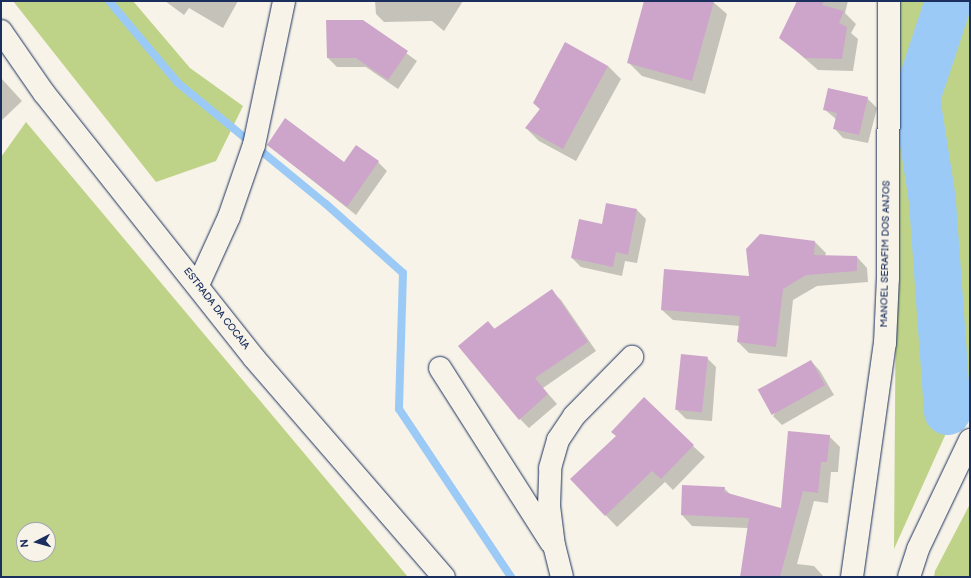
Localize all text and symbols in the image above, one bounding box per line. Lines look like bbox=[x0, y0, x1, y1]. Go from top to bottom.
street label: MANOEL SERAFIM DOS ANJOS bbox=[879, 180, 893, 328]
street label: ESTRADA DA COCAIA bbox=[180, 266, 252, 352]
north arrow bbox=[16, 522, 56, 562]
text: N bbox=[18, 538, 31, 548]

